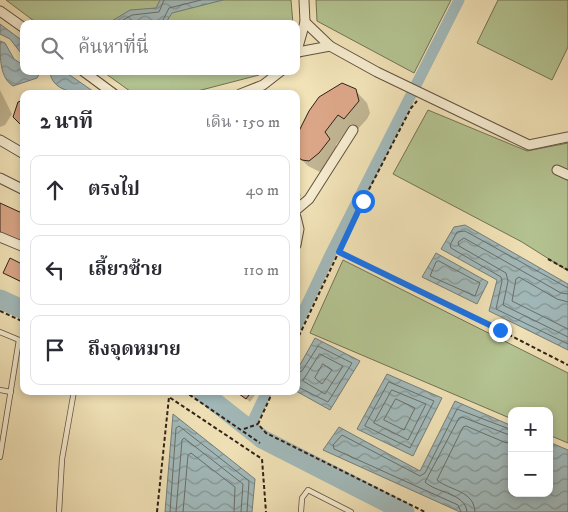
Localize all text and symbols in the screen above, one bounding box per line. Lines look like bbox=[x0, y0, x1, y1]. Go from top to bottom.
search box bbox=[20, 20, 300, 75]
icon: search bbox=[38, 34, 66, 62]
text: ค้นหาที่นี่ bbox=[78, 36, 149, 59]
text: 2 นาที bbox=[40, 109, 93, 135]
text: เดิน · 150 m bbox=[205, 112, 280, 132]
icon: ahead bbox=[41, 176, 69, 204]
text: ตรงไป bbox=[88, 178, 140, 201]
text: 40 m bbox=[246, 180, 279, 200]
route start bbox=[352, 190, 375, 213]
icon: left bbox=[41, 256, 69, 284]
text: เลี้ยวซ้าย bbox=[88, 258, 162, 281]
text: 110 m bbox=[243, 260, 279, 280]
route end bbox=[489, 319, 512, 342]
icon: arrive bbox=[41, 336, 69, 364]
text: ถึงจุดหมาย bbox=[88, 338, 181, 361]
map controls bbox=[508, 407, 553, 497]
button: + bbox=[508, 407, 553, 452]
button: − bbox=[508, 452, 553, 497]

